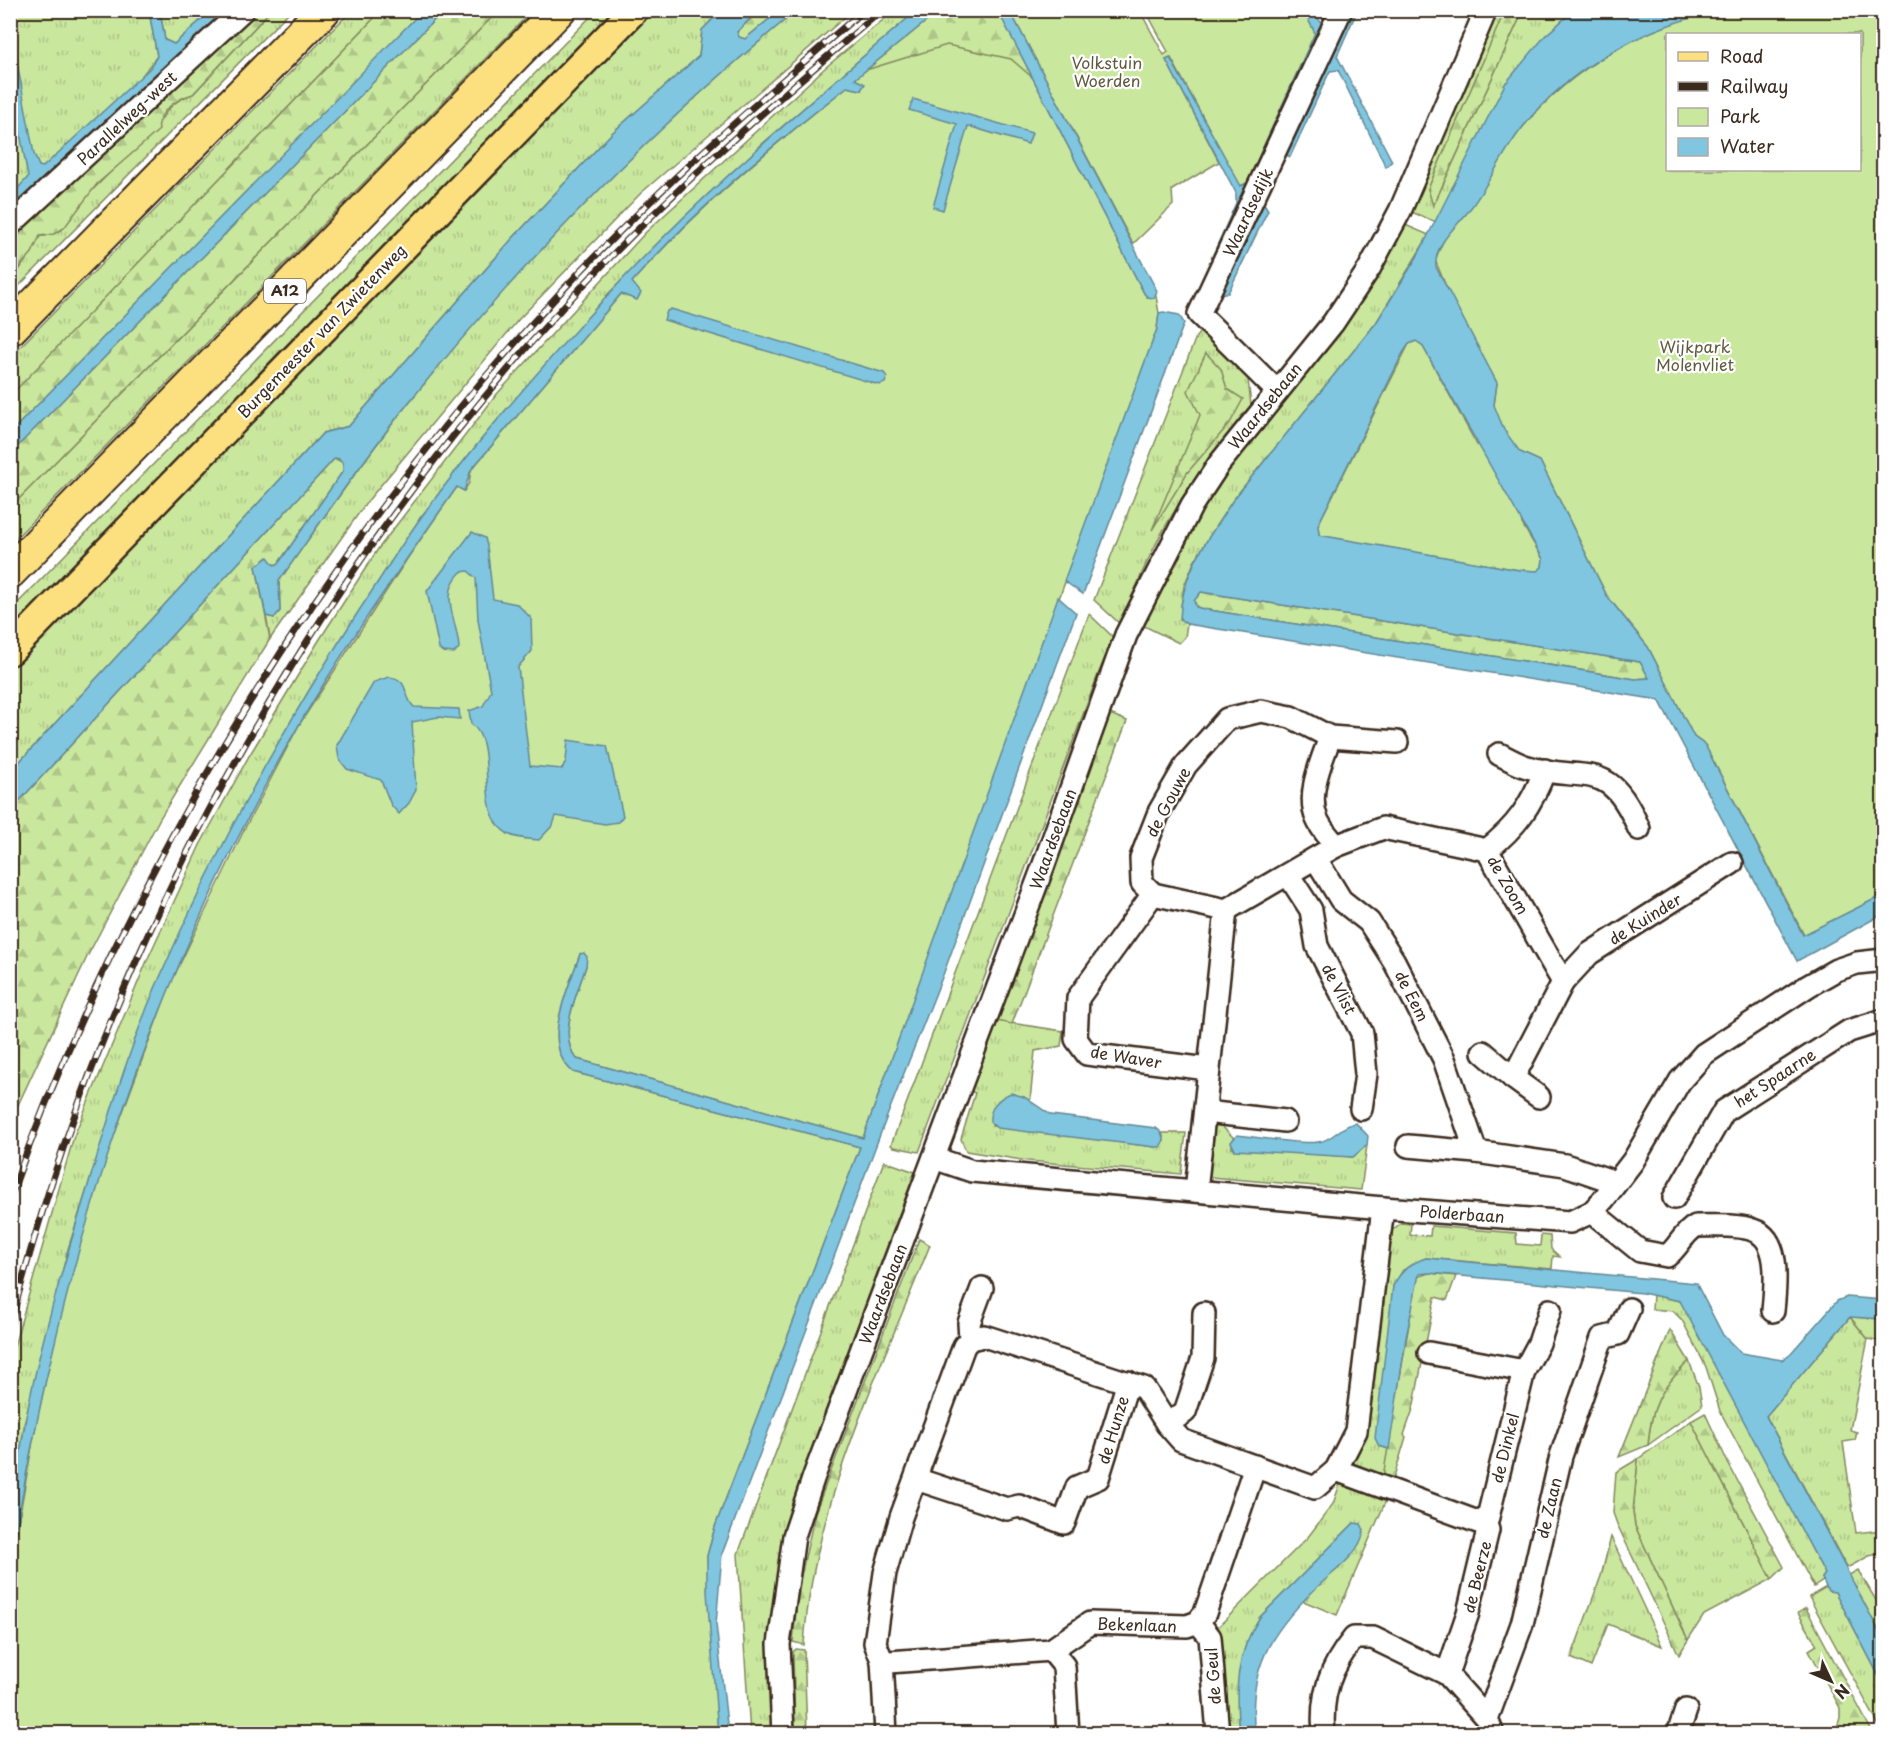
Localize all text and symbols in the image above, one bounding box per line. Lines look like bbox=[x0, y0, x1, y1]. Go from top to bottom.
legend bbox=[1666, 33, 1861, 171]
text: Road bbox=[1720, 42, 1764, 69]
park label: Volkstuin Woerden bbox=[1072, 50, 1142, 92]
street label: Parallelweg-west bbox=[71, 65, 182, 170]
text: Railway bbox=[1720, 72, 1788, 99]
text: Park bbox=[1720, 102, 1760, 129]
text: Water bbox=[1720, 132, 1775, 159]
street label: Waardsedijk bbox=[1216, 163, 1278, 260]
street label: Burgemeester van Zwietenweg bbox=[231, 238, 411, 423]
road number: A12 bbox=[264, 279, 306, 303]
park label: Wijkpark Molenvliet bbox=[1656, 334, 1734, 376]
street label: Waardsebaan bbox=[1222, 357, 1307, 454]
street label: de Gouwe bbox=[1139, 762, 1196, 841]
street label: Waardsebaan bbox=[1023, 785, 1081, 892]
street label: de Zoom bbox=[1482, 850, 1535, 919]
street label: de Kuinder bbox=[1603, 886, 1686, 950]
street label: de Vlist bbox=[1316, 959, 1363, 1018]
street label: de Eem bbox=[1390, 966, 1436, 1025]
street label: de Waver bbox=[1089, 1039, 1164, 1074]
street label: het Spaarne bbox=[1729, 1042, 1820, 1113]
street label: Polderbaan bbox=[1419, 1198, 1505, 1228]
street label: Waardsebaan bbox=[852, 1240, 912, 1347]
street label: de Hunze bbox=[1090, 1392, 1134, 1467]
street label: de Dinkel bbox=[1484, 1410, 1524, 1485]
street label: de Zaan bbox=[1529, 1475, 1567, 1541]
street label: de Beerze bbox=[1456, 1538, 1497, 1615]
street label: Bekenlaan bbox=[1097, 1611, 1177, 1637]
street label: de Geul bbox=[1198, 1647, 1226, 1705]
north arrow bbox=[1801, 1651, 1861, 1711]
text: N bbox=[1829, 1679, 1856, 1705]

